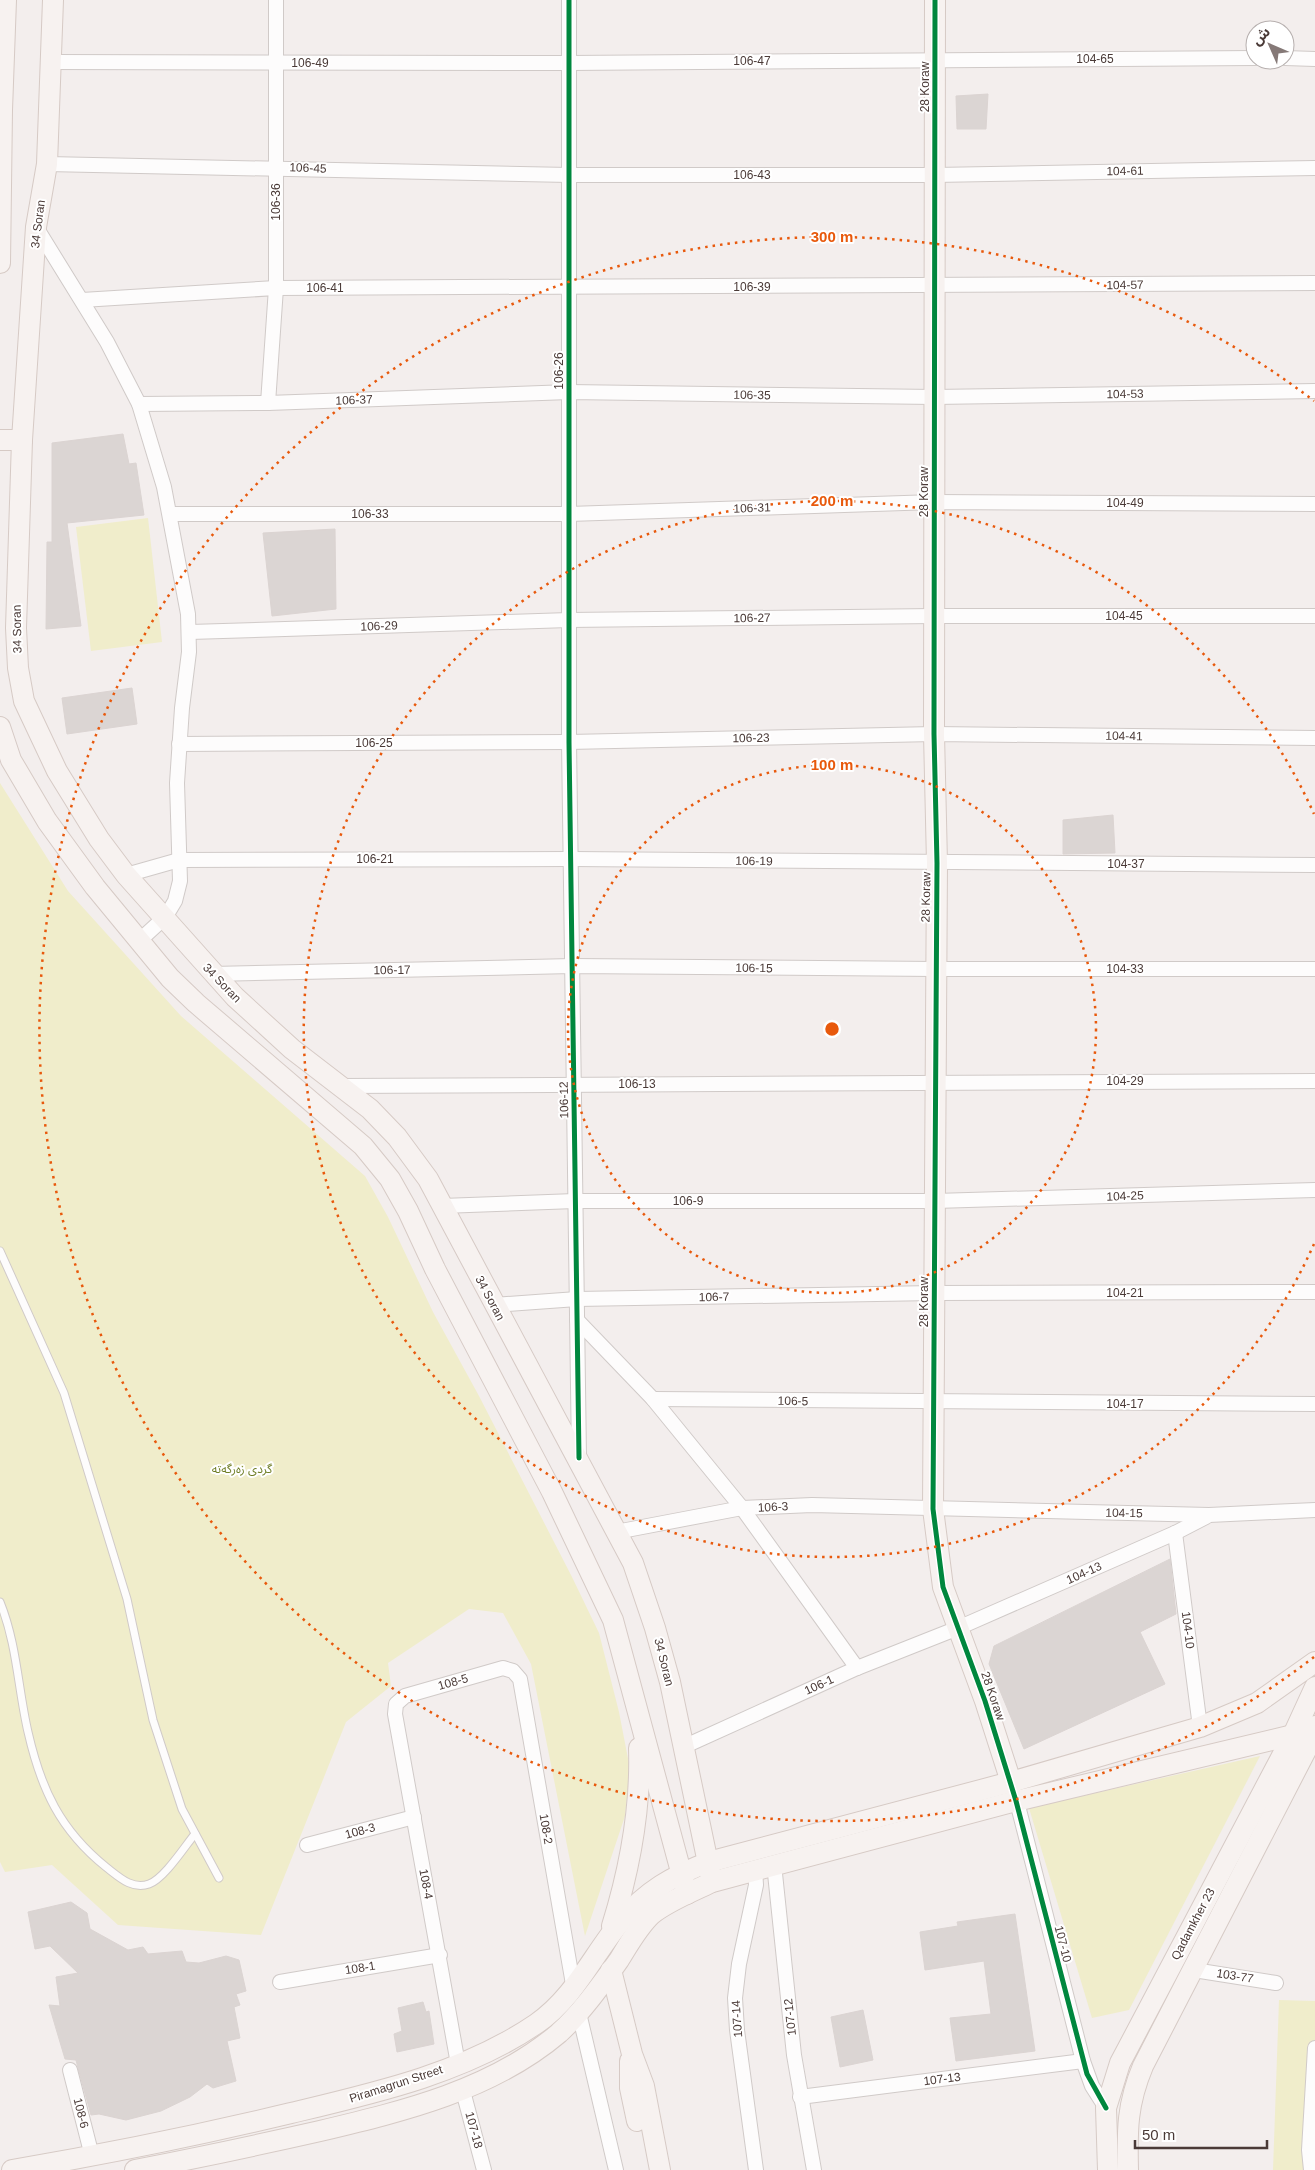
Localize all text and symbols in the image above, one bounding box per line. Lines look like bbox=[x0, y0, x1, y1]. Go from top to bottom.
north arrow bbox=[1245, 20, 1295, 70]
text: ش bbox=[1248, 23, 1273, 48]
street label: 104-65 bbox=[1076, 52, 1114, 66]
street label: 106-47 bbox=[733, 54, 771, 68]
street label: 106-49 bbox=[291, 56, 329, 70]
street label: 28 Koraw bbox=[918, 61, 932, 112]
street label: 106-45 bbox=[289, 160, 327, 176]
street label: 104-61 bbox=[1106, 164, 1144, 178]
street label: 106-43 bbox=[733, 168, 771, 182]
street label: 106-36 bbox=[269, 183, 283, 221]
street label: 34 Soran bbox=[28, 199, 48, 249]
text: 300 m bbox=[811, 228, 853, 245]
street label: 104-57 bbox=[1106, 278, 1144, 292]
street label: 106-39 bbox=[733, 280, 771, 294]
street label: 106-41 bbox=[306, 281, 344, 295]
street label: 106-26 bbox=[552, 352, 566, 390]
street label: 104-53 bbox=[1106, 387, 1144, 401]
street label: 106-35 bbox=[733, 388, 771, 402]
street label: 106-37 bbox=[335, 392, 373, 408]
street label: 28 Koraw bbox=[917, 466, 931, 517]
text: 200 m bbox=[811, 492, 853, 509]
street label: 104-49 bbox=[1106, 496, 1144, 510]
street label: 106-31 bbox=[733, 500, 771, 516]
street label: 106-33 bbox=[351, 507, 389, 521]
street label: 34 Soran bbox=[10, 605, 24, 653]
street label: 104-45 bbox=[1105, 609, 1143, 623]
street label: 106-27 bbox=[733, 611, 771, 625]
street label: 106-29 bbox=[360, 618, 398, 634]
street label: 104-41 bbox=[1105, 729, 1143, 743]
street label: 106-23 bbox=[732, 731, 770, 745]
street label: 106-25 bbox=[355, 736, 393, 750]
text: 100 m bbox=[811, 756, 853, 773]
street label: 106-21 bbox=[356, 852, 394, 866]
street label: 106-19 bbox=[735, 854, 773, 868]
street label: 104-37 bbox=[1107, 857, 1145, 871]
street label: 28 Koraw bbox=[919, 871, 933, 922]
street label: 34 Soran bbox=[200, 961, 244, 1005]
street label: 106-15 bbox=[735, 961, 773, 975]
street label: 104-33 bbox=[1106, 962, 1144, 976]
street label: 106-17 bbox=[373, 963, 411, 977]
centre of rings bbox=[823, 1020, 841, 1038]
street label: 104-29 bbox=[1106, 1074, 1144, 1088]
street label: 106-13 bbox=[618, 1077, 656, 1091]
street label: 106-12 bbox=[557, 1081, 571, 1119]
street label: 104-25 bbox=[1106, 1188, 1144, 1204]
street label: 106-9 bbox=[673, 1194, 704, 1208]
street label: 34 Soran bbox=[472, 1273, 508, 1323]
street label: 28 Koraw bbox=[917, 1276, 931, 1327]
street label: 104-21 bbox=[1106, 1286, 1144, 1300]
street label: 106-7 bbox=[699, 1290, 730, 1304]
street label: 106-5 bbox=[778, 1394, 809, 1408]
street label: 104-17 bbox=[1106, 1397, 1144, 1411]
park label: گردی زەرگەتە bbox=[212, 1462, 273, 1476]
street label: 106-3 bbox=[757, 1499, 789, 1515]
street label: 104-15 bbox=[1105, 1506, 1143, 1520]
street label: 104-13 bbox=[1064, 1559, 1104, 1587]
street label: 104-10 bbox=[1179, 1611, 1197, 1650]
street label: 34 Soran bbox=[651, 1637, 677, 1687]
street label: 28 Koraw bbox=[978, 1670, 1008, 1723]
street label: 108-5 bbox=[436, 1671, 470, 1693]
street label: 106-1 bbox=[802, 1672, 836, 1698]
street label: 108-2 bbox=[536, 1813, 556, 1846]
street label: 108-3 bbox=[343, 1820, 377, 1842]
street label: 108-4 bbox=[416, 1868, 436, 1901]
street label: Qadamkher 23 bbox=[1168, 1885, 1218, 1962]
street label: 107-10 bbox=[1052, 1924, 1074, 1964]
street label: 108-1 bbox=[344, 1959, 377, 1977]
street label: 103-77 bbox=[1215, 1966, 1255, 1986]
street label: 107-12 bbox=[781, 1997, 799, 2036]
street label: 107-14 bbox=[729, 2000, 745, 2038]
street label: Piramagrun Street bbox=[348, 2062, 445, 2106]
street label: 107-13 bbox=[923, 2070, 962, 2088]
street label: 108-6 bbox=[70, 2096, 92, 2130]
street label: 107-18 bbox=[462, 2110, 486, 2150]
scale bar bbox=[1135, 2118, 1268, 2150]
text: 50 m bbox=[1142, 2126, 1175, 2143]

